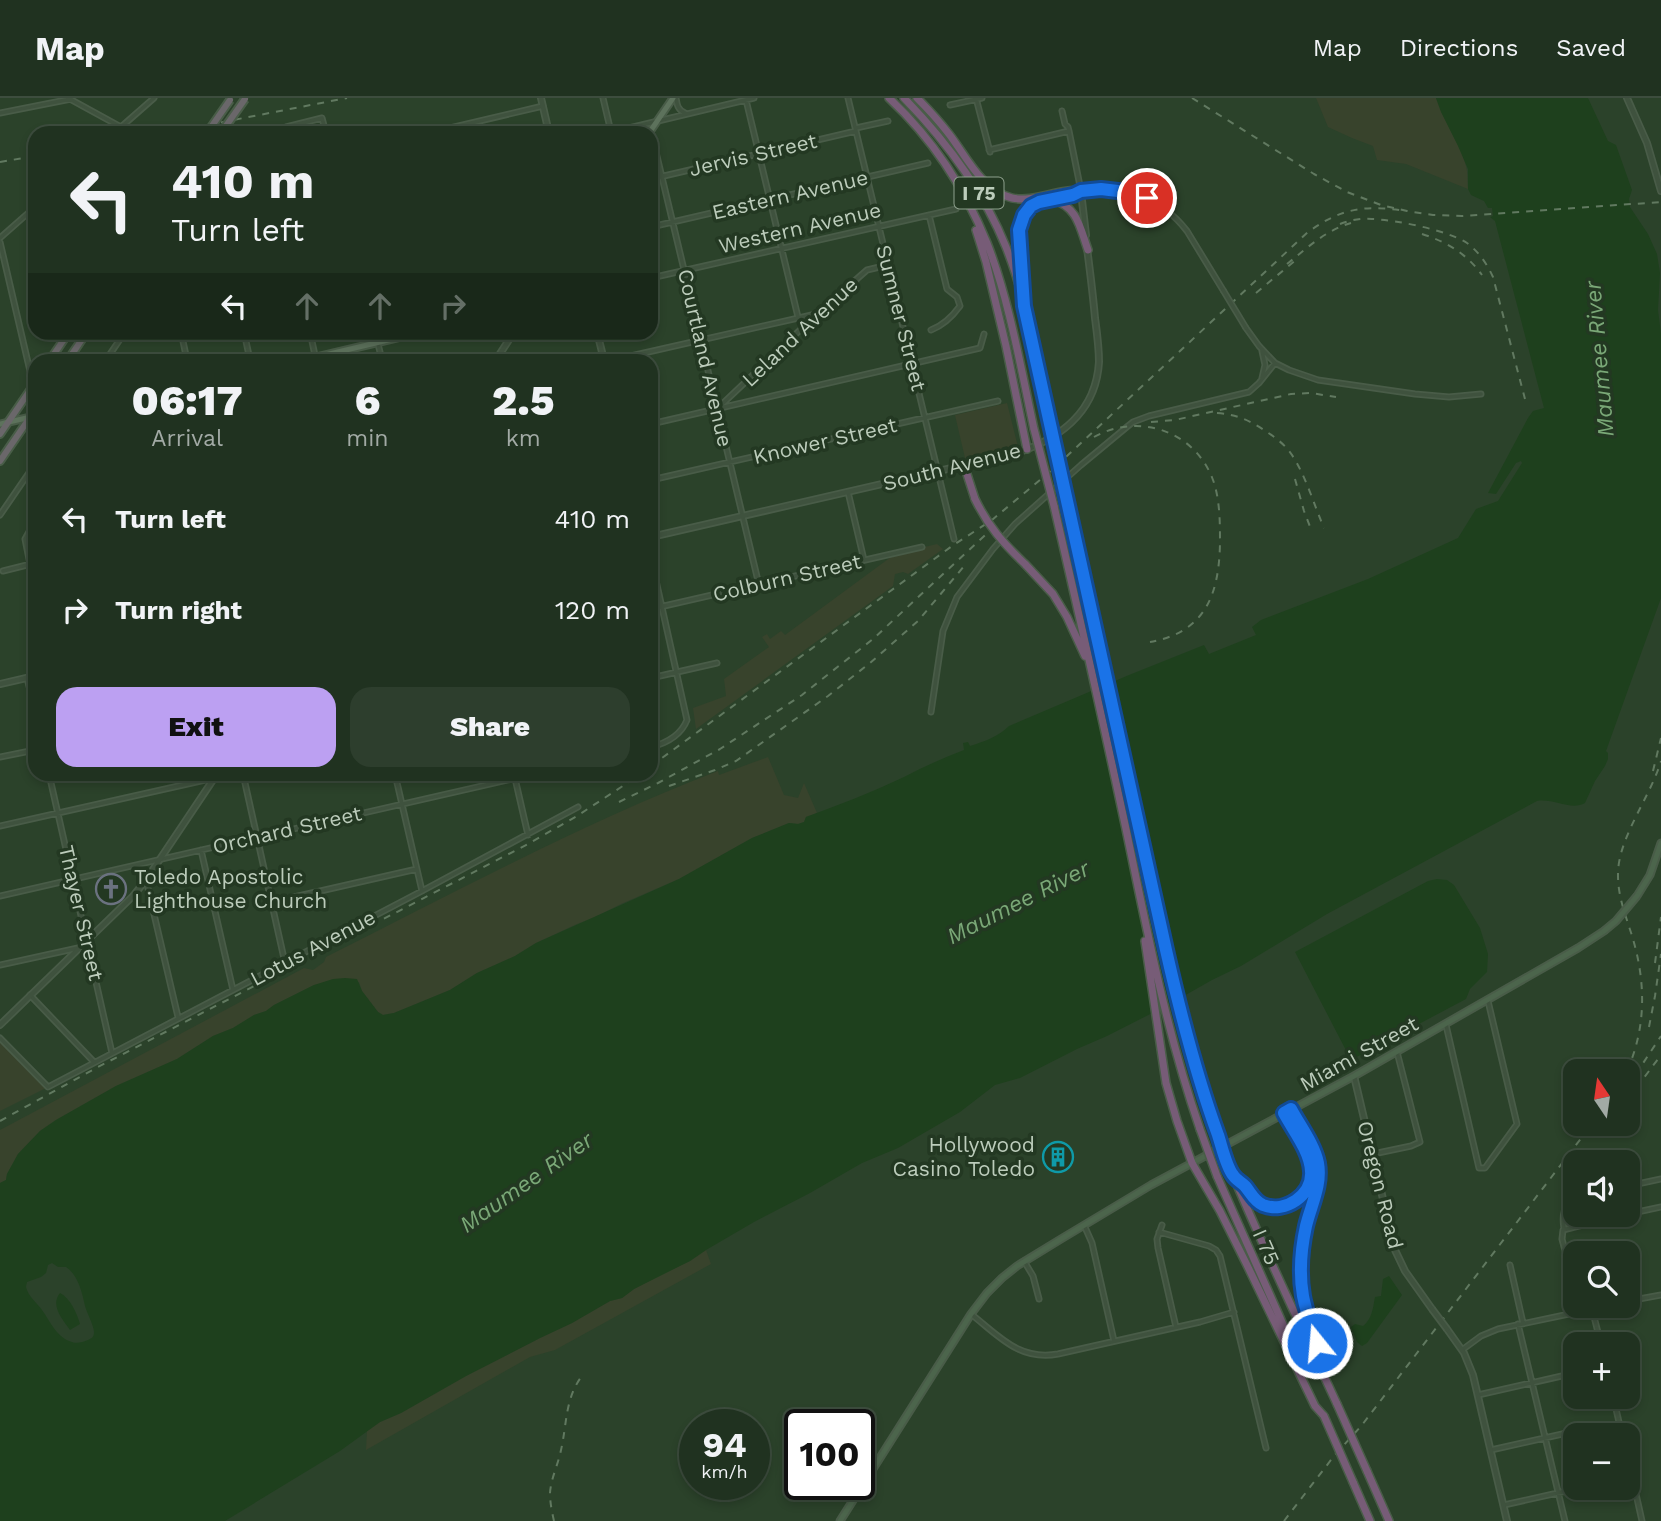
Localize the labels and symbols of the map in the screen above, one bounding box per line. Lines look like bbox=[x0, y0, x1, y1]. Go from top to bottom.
street label: Jervis Street bbox=[687, 128, 819, 181]
street label: Eastern Avenue bbox=[709, 164, 870, 225]
pin bbox=[1117, 168, 1177, 228]
road number: I 75 bbox=[954, 178, 1004, 208]
street label: Western Avenue bbox=[716, 197, 883, 258]
street label: Sumner Street bbox=[871, 242, 932, 394]
street label: Courtland Avenue bbox=[673, 267, 738, 449]
street label: Leland Avenue bbox=[736, 272, 863, 392]
water label: Maumee River bbox=[1579, 279, 1620, 438]
street label: Knower Street bbox=[751, 412, 899, 469]
street label: South Avenue bbox=[880, 437, 1024, 496]
street label: Colburn Street bbox=[710, 548, 864, 607]
street label: Orchard Street bbox=[210, 800, 364, 859]
street label: Thayer Street bbox=[54, 843, 109, 983]
water label: Maumee River bbox=[942, 854, 1095, 950]
place label: Toledo Apostolic Lighthouse Church bbox=[134, 864, 327, 913]
church icon: Toledo Apostolic Lighthouse Church bbox=[94, 872, 128, 906]
street label: Lotus Avenue bbox=[246, 904, 380, 991]
street label: Miami Street bbox=[1295, 1011, 1422, 1096]
north arrow bbox=[1563, 1059, 1640, 1136]
street label: Oregon Road bbox=[1352, 1118, 1408, 1252]
water label: Maumee River bbox=[454, 1126, 599, 1238]
place label: Hollywood Casino Toledo bbox=[893, 1132, 1035, 1181]
building icon: Hollywood Casino Toledo bbox=[1041, 1140, 1075, 1174]
street label: I 75 bbox=[1248, 1225, 1285, 1269]
position arrow bbox=[1280, 1306, 1354, 1380]
speed limit sign: 100 bbox=[784, 1409, 875, 1500]

